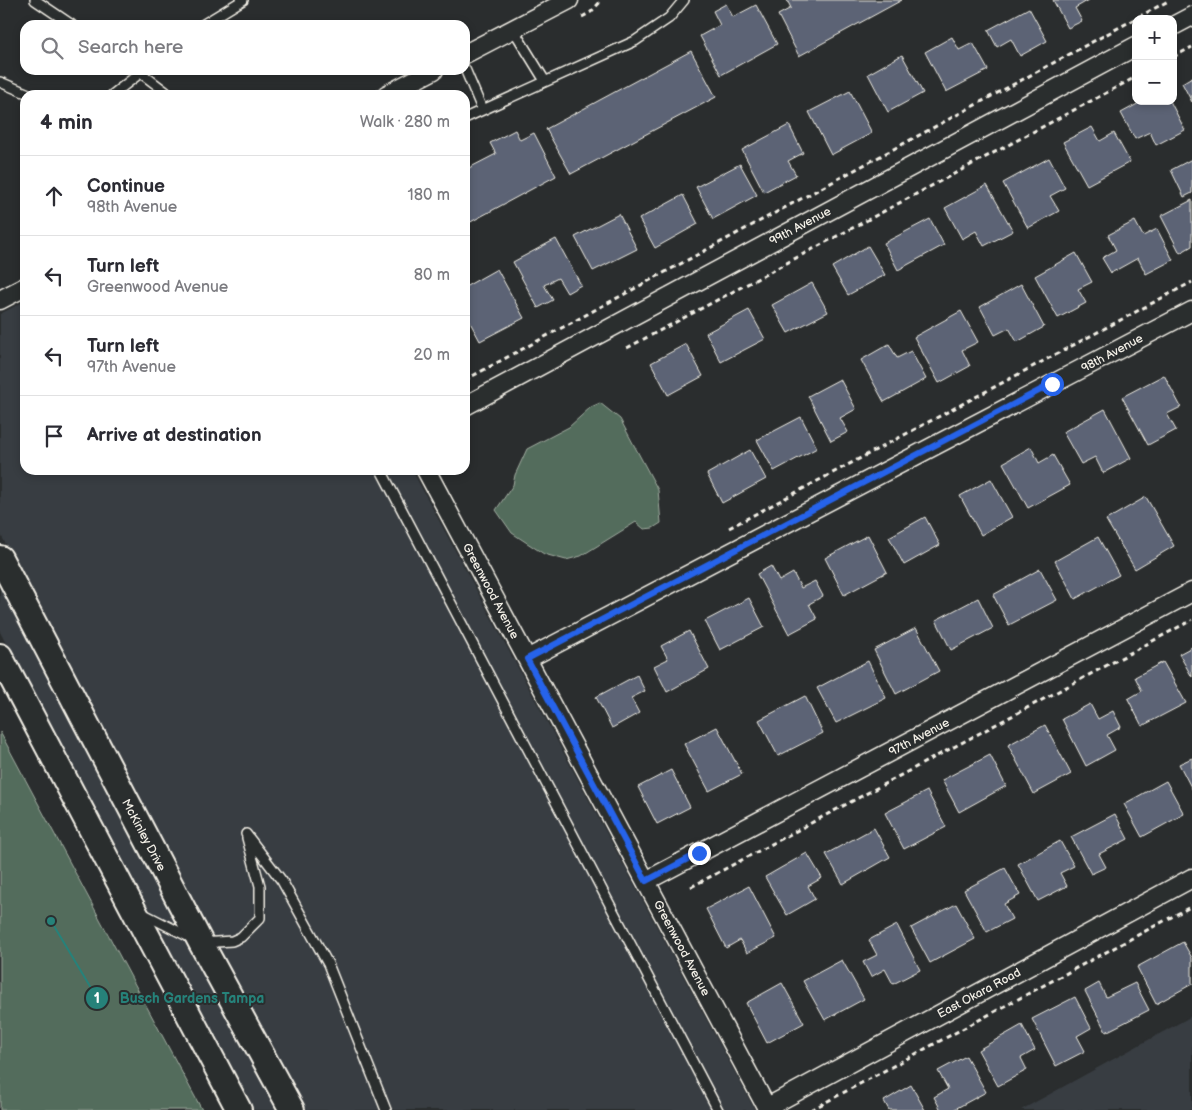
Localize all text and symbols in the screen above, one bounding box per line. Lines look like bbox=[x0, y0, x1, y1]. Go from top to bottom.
map controls bbox=[1132, 15, 1177, 105]
button: + bbox=[1132, 15, 1177, 60]
search box bbox=[20, 20, 470, 75]
icon: search bbox=[38, 34, 66, 62]
text: Search here bbox=[78, 36, 183, 59]
button: − bbox=[1132, 60, 1177, 105]
text: 4 min bbox=[40, 110, 93, 135]
text: Walk · 280 m bbox=[360, 113, 450, 132]
text: Continue bbox=[87, 175, 165, 198]
icon: ahead bbox=[40, 182, 68, 210]
text: 180 m bbox=[408, 186, 450, 205]
text: 98th Avenue bbox=[87, 198, 177, 217]
street label: 99th Avenue bbox=[767, 204, 834, 249]
text: Turn left bbox=[87, 255, 159, 278]
icon: left bbox=[40, 262, 68, 290]
text: 80 m bbox=[414, 266, 450, 285]
text: Greenwood Avenue bbox=[87, 278, 228, 297]
street label: 98th Avenue bbox=[1079, 331, 1146, 376]
text: Turn left bbox=[87, 335, 159, 358]
icon: left bbox=[40, 342, 68, 370]
text: 20 m bbox=[414, 346, 450, 365]
text: 97th Avenue bbox=[87, 358, 176, 377]
route start bbox=[1041, 373, 1064, 396]
icon: arrive bbox=[40, 422, 68, 450]
text: Arrive at destination bbox=[87, 424, 262, 447]
street label: Greenwood Avenue bbox=[459, 541, 522, 642]
street label: 97th Avenue bbox=[886, 715, 952, 760]
street label: McKinley Drive bbox=[118, 797, 169, 874]
route end bbox=[688, 842, 711, 865]
street label: Greenwood Avenue bbox=[650, 898, 713, 999]
street label: East Okara Road bbox=[935, 965, 1024, 1022]
callout: Busch Gardens Tampa bbox=[85, 983, 274, 1012]
text: 1 bbox=[94, 989, 100, 1008]
text: Busch Gardens Tampa bbox=[120, 990, 264, 1007]

